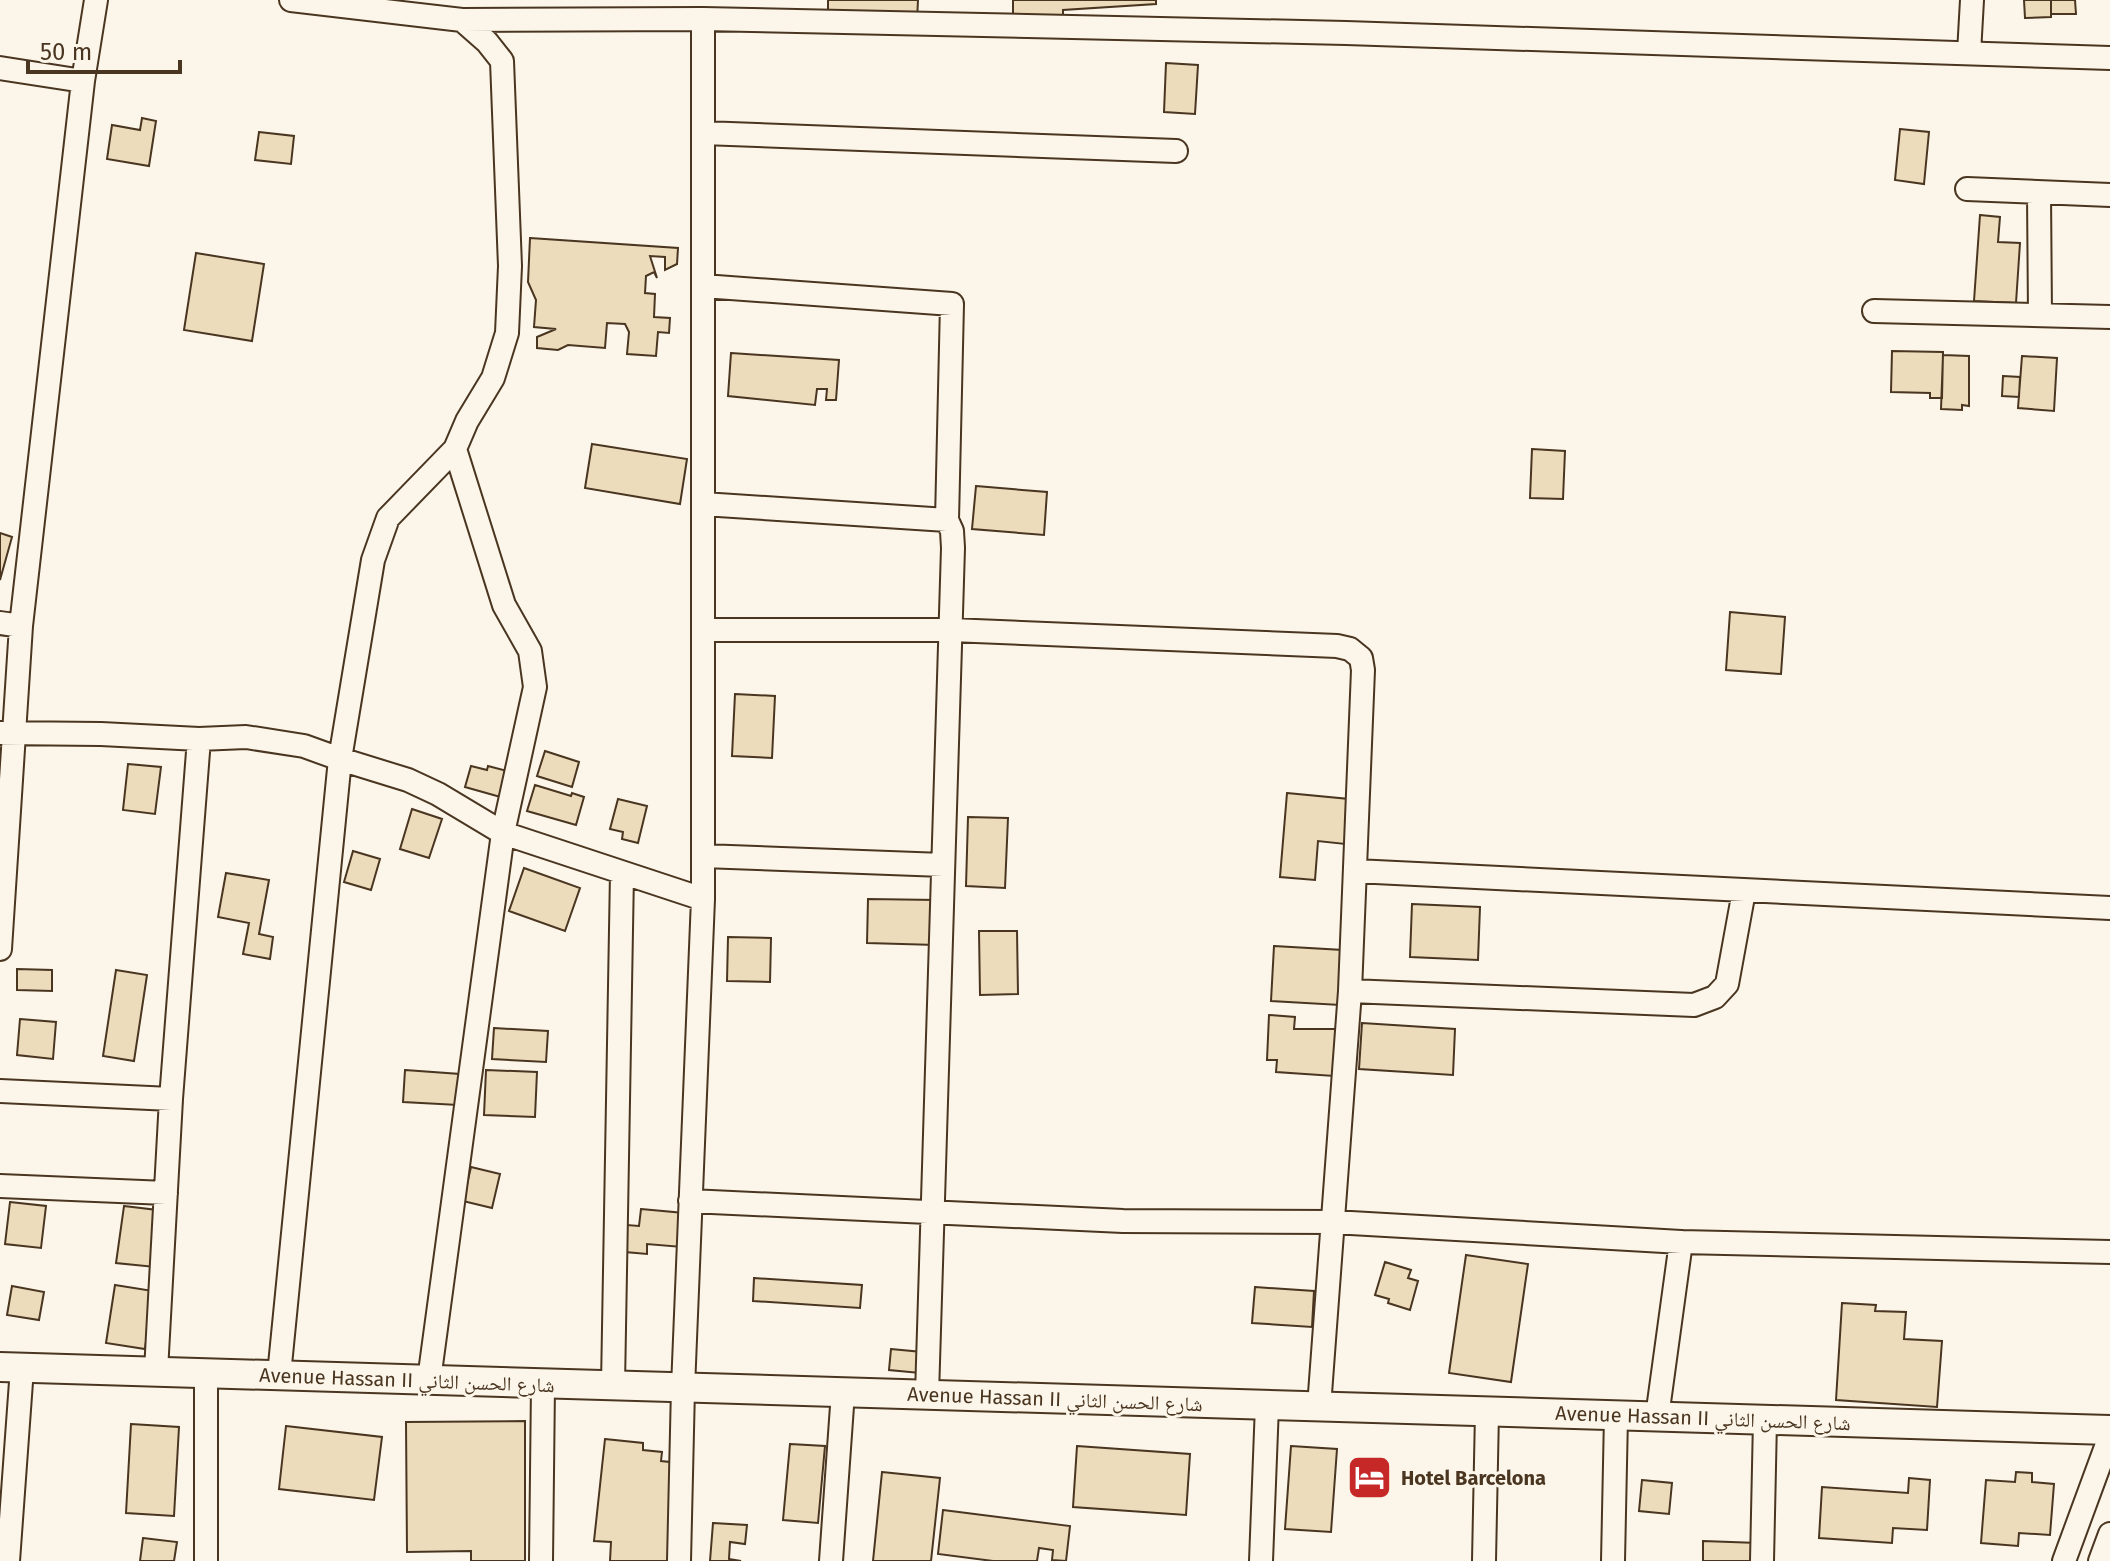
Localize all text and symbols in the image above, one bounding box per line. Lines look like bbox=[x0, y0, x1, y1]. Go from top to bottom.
scale bar bbox=[28, 24, 180, 74]
text: 50 m bbox=[40, 38, 92, 66]
street label: Avenue Hassan II شارع الحسن الثاني bbox=[259, 1363, 555, 1401]
street label: Avenue Hassan II شارع الحسن الثاني bbox=[907, 1382, 1203, 1420]
street label: Avenue Hassan II شارع الحسن الثاني bbox=[1555, 1401, 1851, 1439]
hotel icon: Hotel Barcelona bbox=[1346, 1454, 1394, 1502]
place label: Hotel Barcelona bbox=[1401, 1466, 1546, 1490]

